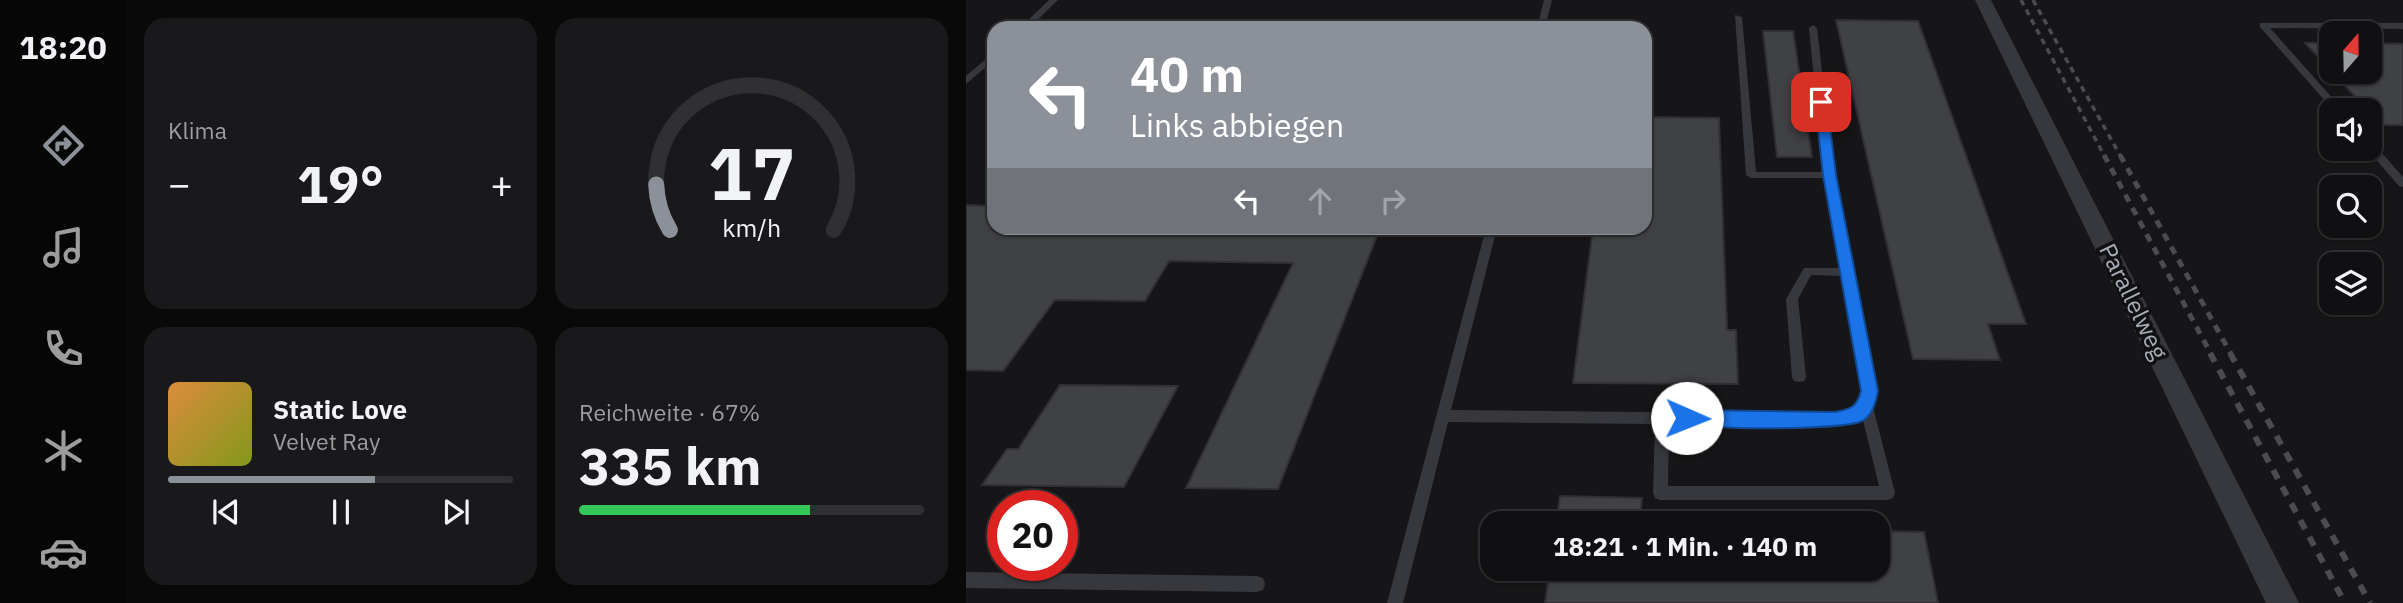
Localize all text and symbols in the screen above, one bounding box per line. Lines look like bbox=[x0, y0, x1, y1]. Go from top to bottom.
north arrow bbox=[2319, 21, 2382, 84]
map controls bbox=[2319, 21, 2382, 315]
text: 18:20 bbox=[19, 26, 107, 68]
text: 40 m bbox=[1130, 42, 1244, 105]
icon: left bbox=[1015, 49, 1106, 140]
pin bbox=[1791, 72, 1851, 132]
icon: arrive bbox=[1802, 83, 1840, 121]
button: sound bbox=[2319, 98, 2382, 161]
text: Links abbiegen bbox=[1130, 104, 1344, 146]
text: Klima bbox=[168, 115, 227, 145]
icon: directions bbox=[39, 121, 88, 170]
text: 17 bbox=[708, 125, 795, 220]
text: 19° bbox=[297, 150, 384, 217]
text: − bbox=[168, 159, 191, 208]
text: + bbox=[490, 159, 513, 208]
button: search bbox=[2319, 175, 2382, 238]
icon: left bbox=[1228, 182, 1266, 220]
icon: ahead bbox=[1301, 182, 1339, 220]
icon: right bbox=[1374, 182, 1412, 220]
text: km/h bbox=[722, 210, 781, 243]
icon: music bbox=[39, 223, 88, 272]
street label: Parallelweg bbox=[2092, 238, 2176, 365]
button: layers bbox=[2319, 252, 2382, 315]
icon: phone bbox=[39, 324, 88, 373]
position arrow bbox=[1650, 381, 1724, 455]
text: Static Love bbox=[273, 392, 407, 426]
text: Reichweite · 67% bbox=[579, 397, 760, 427]
icon: climate bbox=[39, 426, 88, 475]
text: Velvet Ray bbox=[273, 426, 380, 456]
text: 335 km bbox=[579, 432, 761, 499]
speed limit sign: 20 bbox=[987, 490, 1078, 581]
icon: previous bbox=[207, 493, 245, 531]
icon: pause bbox=[322, 493, 360, 531]
icon: next bbox=[437, 493, 475, 531]
icon: car bbox=[39, 528, 88, 577]
text: 18:21 · 1 Min. · 140 m bbox=[1553, 529, 1817, 563]

